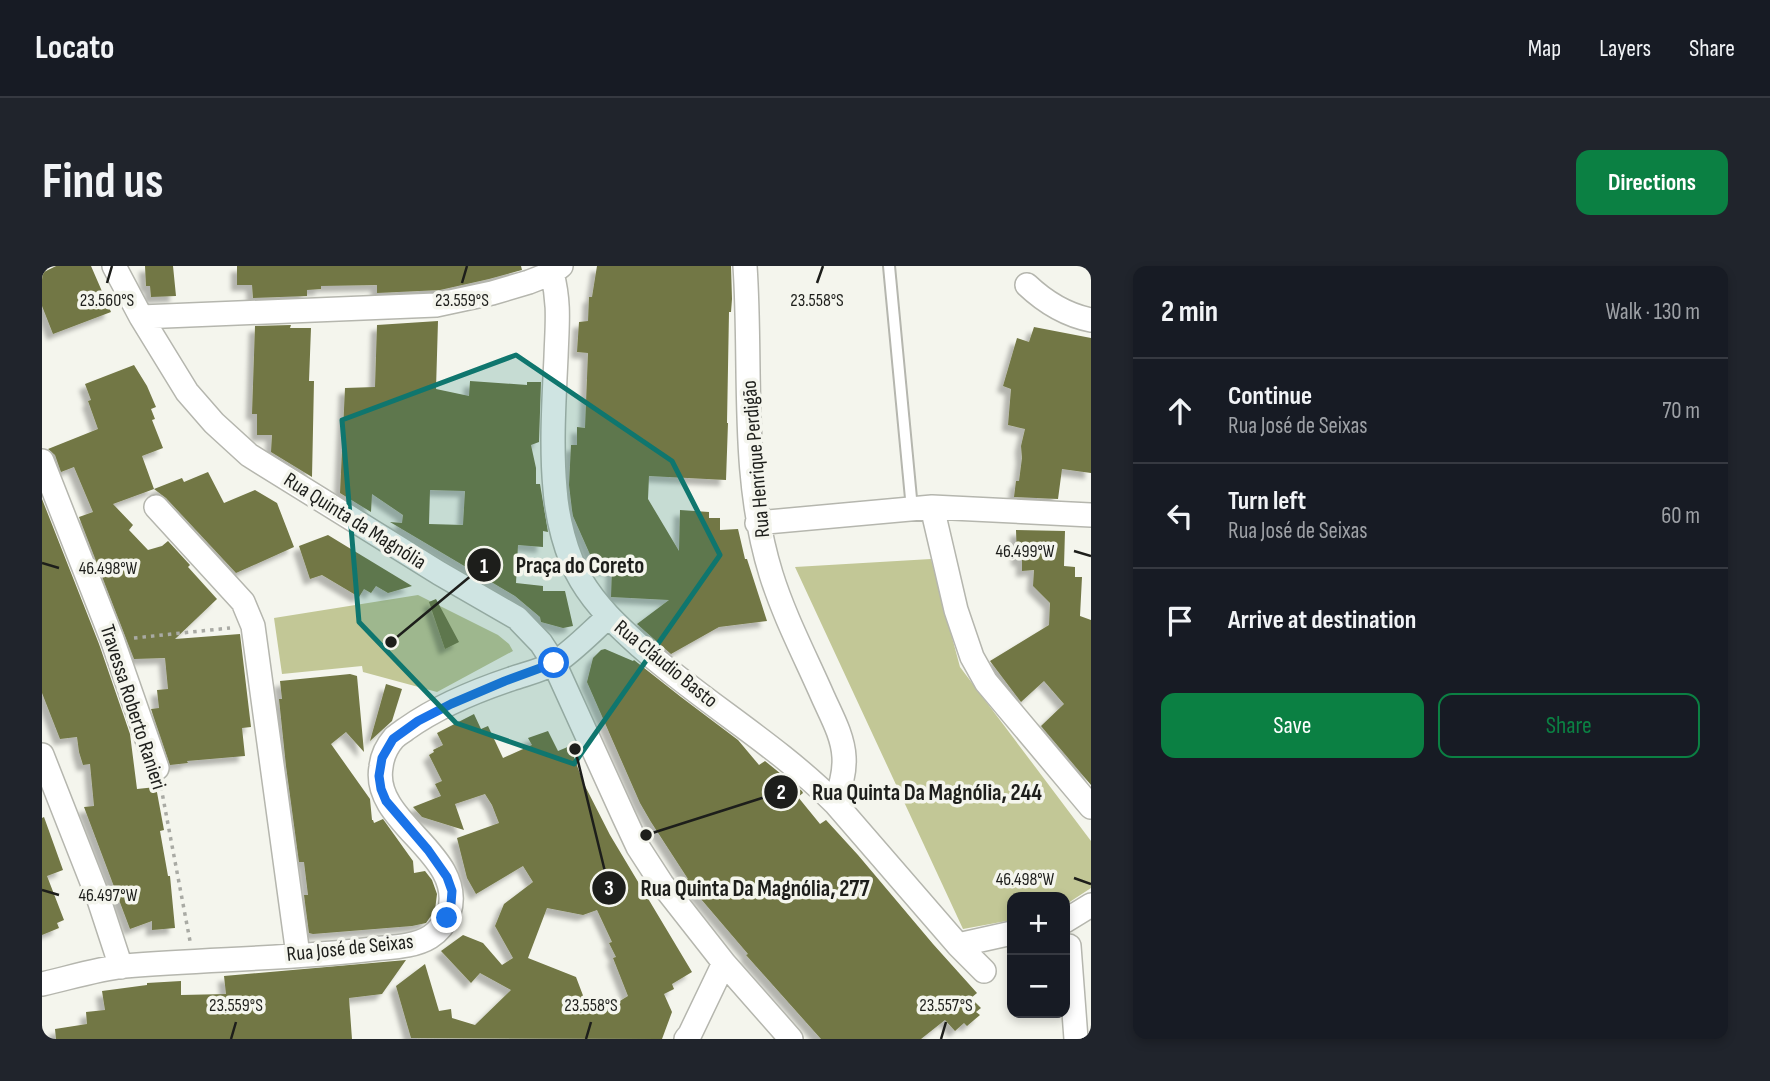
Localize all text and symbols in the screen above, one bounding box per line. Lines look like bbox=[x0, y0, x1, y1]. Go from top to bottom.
text: Locato bbox=[35, 28, 114, 68]
text: Map bbox=[1528, 34, 1561, 63]
text: Layers bbox=[1599, 34, 1651, 63]
text: Share bbox=[1689, 34, 1735, 63]
button: Directions bbox=[1576, 150, 1728, 215]
text: Find us bbox=[42, 153, 164, 212]
text: 23.560°S bbox=[80, 290, 135, 311]
text: 23.559°S bbox=[435, 290, 489, 311]
text: 23.558°S bbox=[790, 290, 844, 311]
text: 2 min bbox=[1161, 294, 1218, 330]
text: Walk · 130 m bbox=[1605, 298, 1700, 326]
street label: Rua Henrique Perdigão bbox=[737, 379, 775, 539]
text: Continue bbox=[1228, 381, 1312, 412]
icon: ahead bbox=[1161, 392, 1199, 430]
text: 70 m bbox=[1662, 397, 1700, 425]
text: Rua José de Seixas bbox=[1228, 412, 1368, 440]
street label: Rua Quinta da Magnólia bbox=[279, 467, 431, 575]
text: Turn left bbox=[1228, 486, 1306, 517]
icon: left bbox=[1161, 497, 1199, 535]
text: 60 m bbox=[1661, 502, 1700, 530]
text: Rua José de Seixas bbox=[1228, 517, 1368, 545]
text: 46.499°W bbox=[996, 541, 1055, 562]
callout: Praça do Coreto bbox=[466, 543, 658, 587]
text: Praça do Coreto bbox=[516, 552, 644, 580]
text: 1 bbox=[480, 554, 488, 579]
text: 46.498°W bbox=[79, 558, 138, 579]
icon: arrive bbox=[1161, 602, 1199, 640]
text: Arrive at destination bbox=[1228, 605, 1416, 636]
street label: Rua Cláudio Basto bbox=[609, 615, 723, 713]
street label: Travessa Roberto Ranieri bbox=[95, 621, 171, 793]
route start bbox=[538, 647, 569, 678]
button: Save bbox=[1161, 693, 1424, 758]
button: Share bbox=[1438, 693, 1700, 758]
callout: Rua Quinta Da Magnólia, 244 bbox=[763, 770, 1056, 814]
text: Rua Quinta Da Magnólia, 244 bbox=[812, 779, 1042, 807]
text: 2 bbox=[776, 780, 786, 805]
callout: Rua Quinta Da Magnólia, 277 bbox=[592, 866, 884, 910]
text: 46.498°W bbox=[996, 869, 1055, 890]
text: Rua Quinta Da Magnólia, 277 bbox=[641, 875, 869, 903]
text: 3 bbox=[604, 876, 614, 901]
text: 46.497°W bbox=[79, 885, 138, 906]
map controls bbox=[1007, 892, 1070, 1018]
button: + bbox=[1007, 892, 1070, 955]
route end bbox=[431, 902, 462, 933]
street label: Rua José de Seixas bbox=[285, 929, 415, 967]
button: − bbox=[1007, 955, 1070, 1018]
text: 23.559°S bbox=[209, 995, 263, 1016]
text: 23.558°S bbox=[564, 995, 618, 1016]
text: 23.557°S bbox=[919, 995, 973, 1016]

